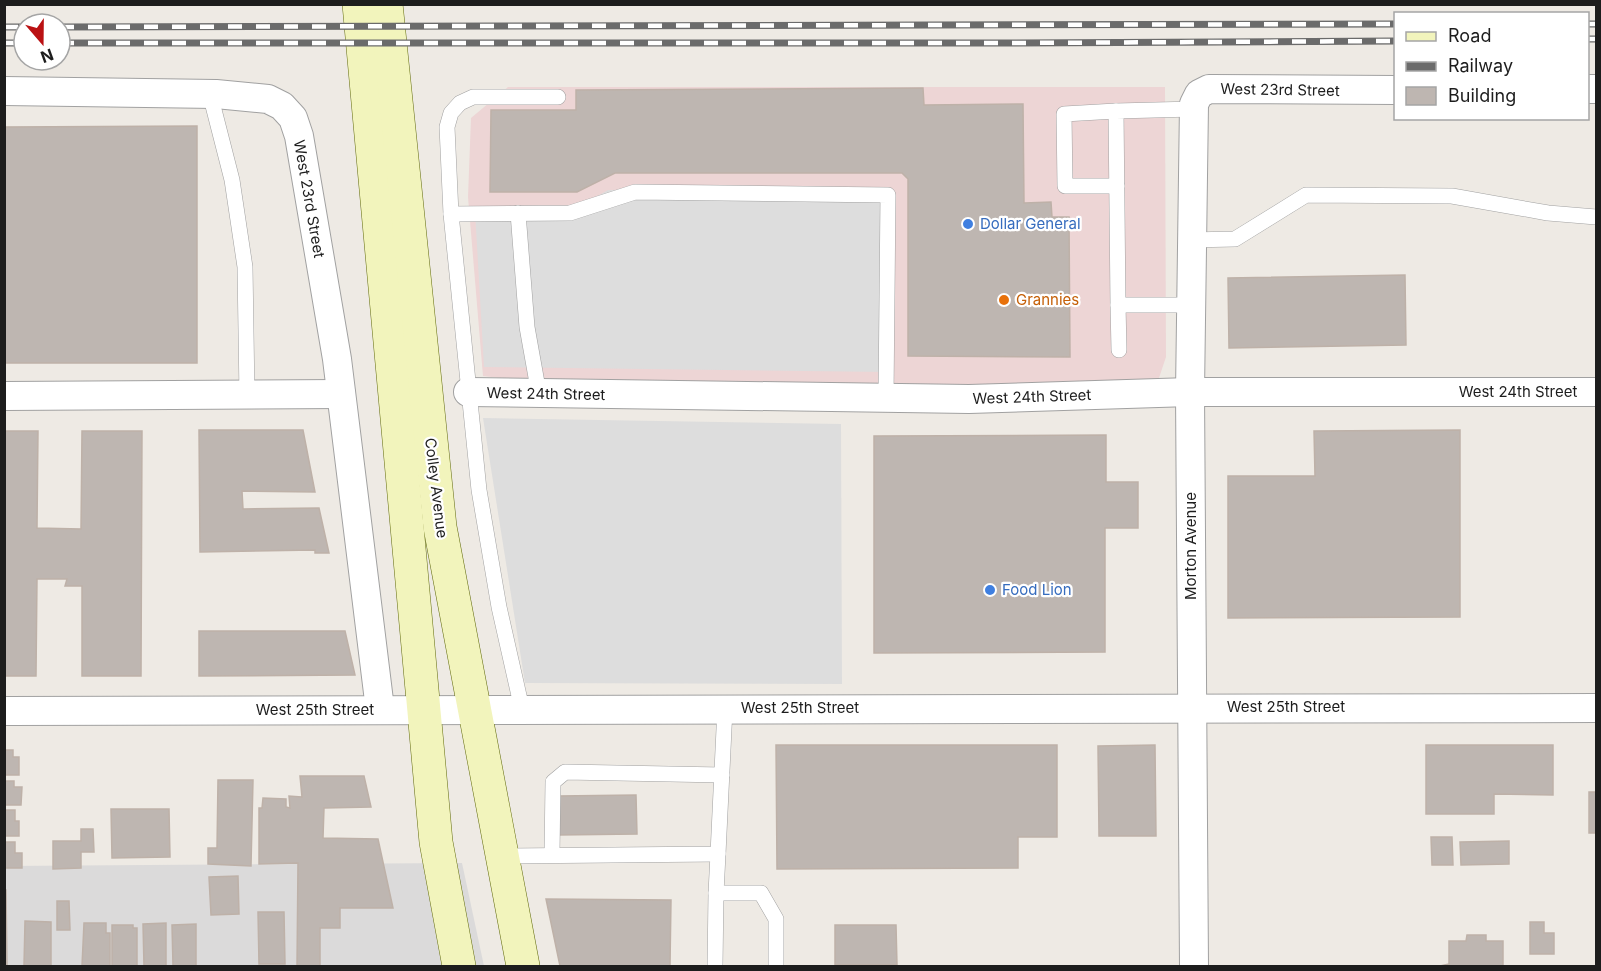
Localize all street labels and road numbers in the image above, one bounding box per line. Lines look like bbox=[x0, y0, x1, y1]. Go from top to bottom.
street label: West 23rd Street bbox=[1220, 79, 1340, 100]
street label: West 23rd Street bbox=[290, 138, 329, 259]
street label: West 24th Street bbox=[1459, 382, 1577, 401]
street label: West 24th Street bbox=[486, 383, 606, 404]
street label: West 24th Street bbox=[972, 385, 1092, 408]
street label: Colley Avenue bbox=[421, 437, 452, 539]
street label: Morton Avenue bbox=[1181, 492, 1200, 600]
street label: West 25th Street bbox=[1227, 697, 1345, 716]
street label: West 25th Street bbox=[741, 698, 859, 717]
street label: West 25th Street bbox=[256, 700, 374, 719]

